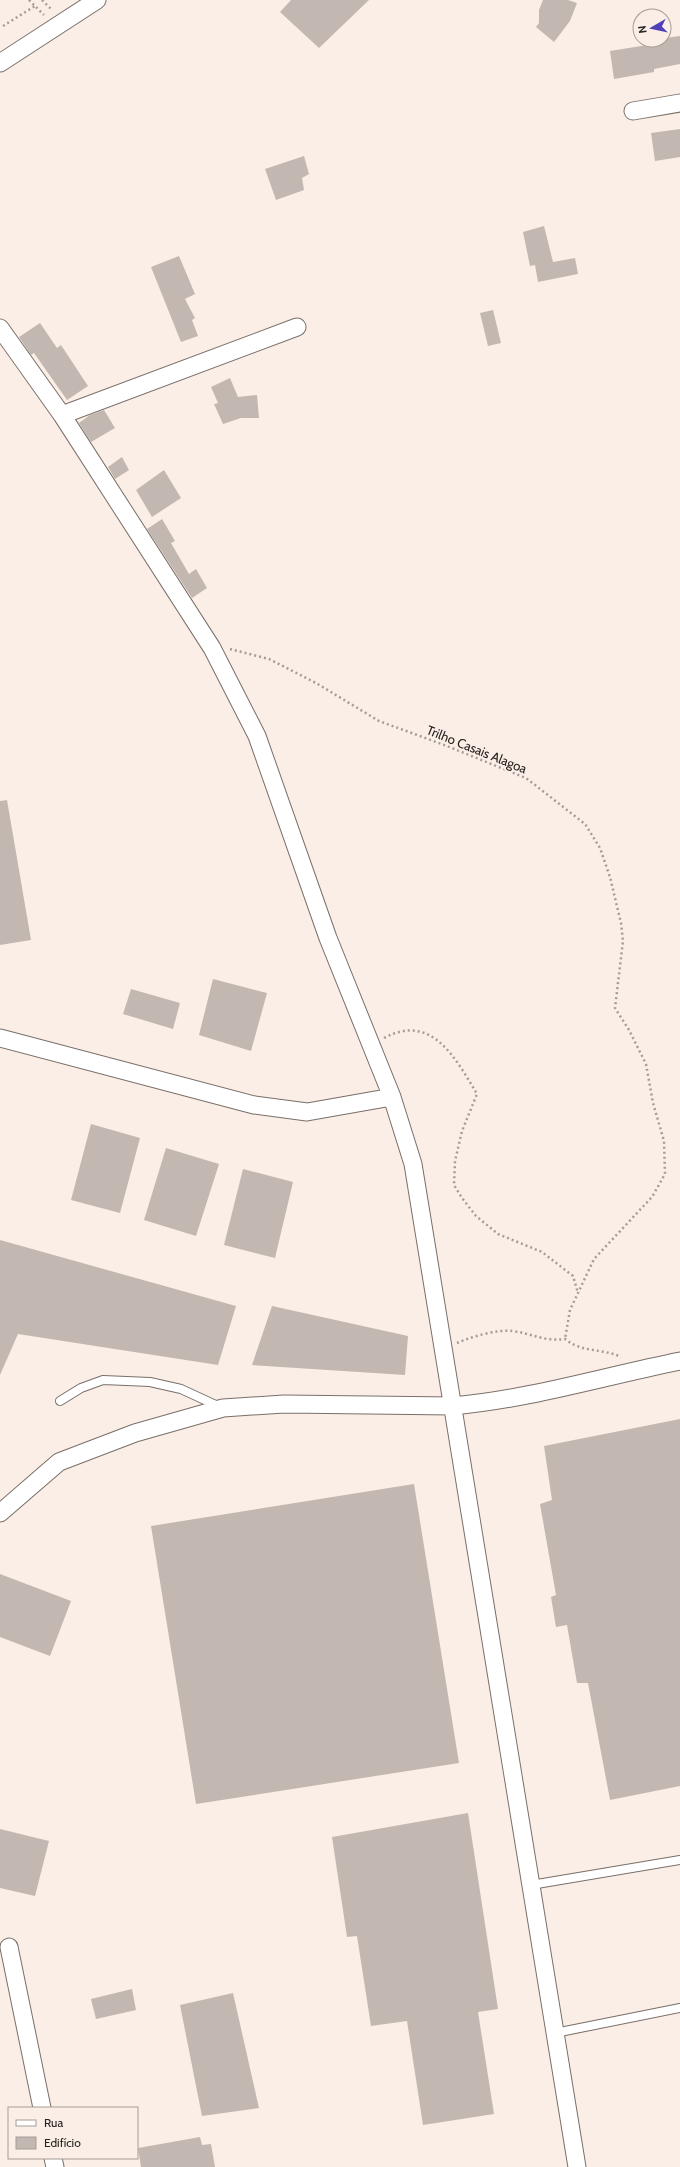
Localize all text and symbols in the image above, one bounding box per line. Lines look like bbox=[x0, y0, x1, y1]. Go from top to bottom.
north arrow bbox=[632, 8, 672, 48]
text: N bbox=[635, 25, 650, 35]
street label: Trilho Casais Alagoa bbox=[424, 722, 530, 777]
legend bbox=[8, 2107, 138, 2159]
text: Rua bbox=[44, 2115, 63, 2130]
text: Edifício bbox=[44, 2135, 81, 2150]

